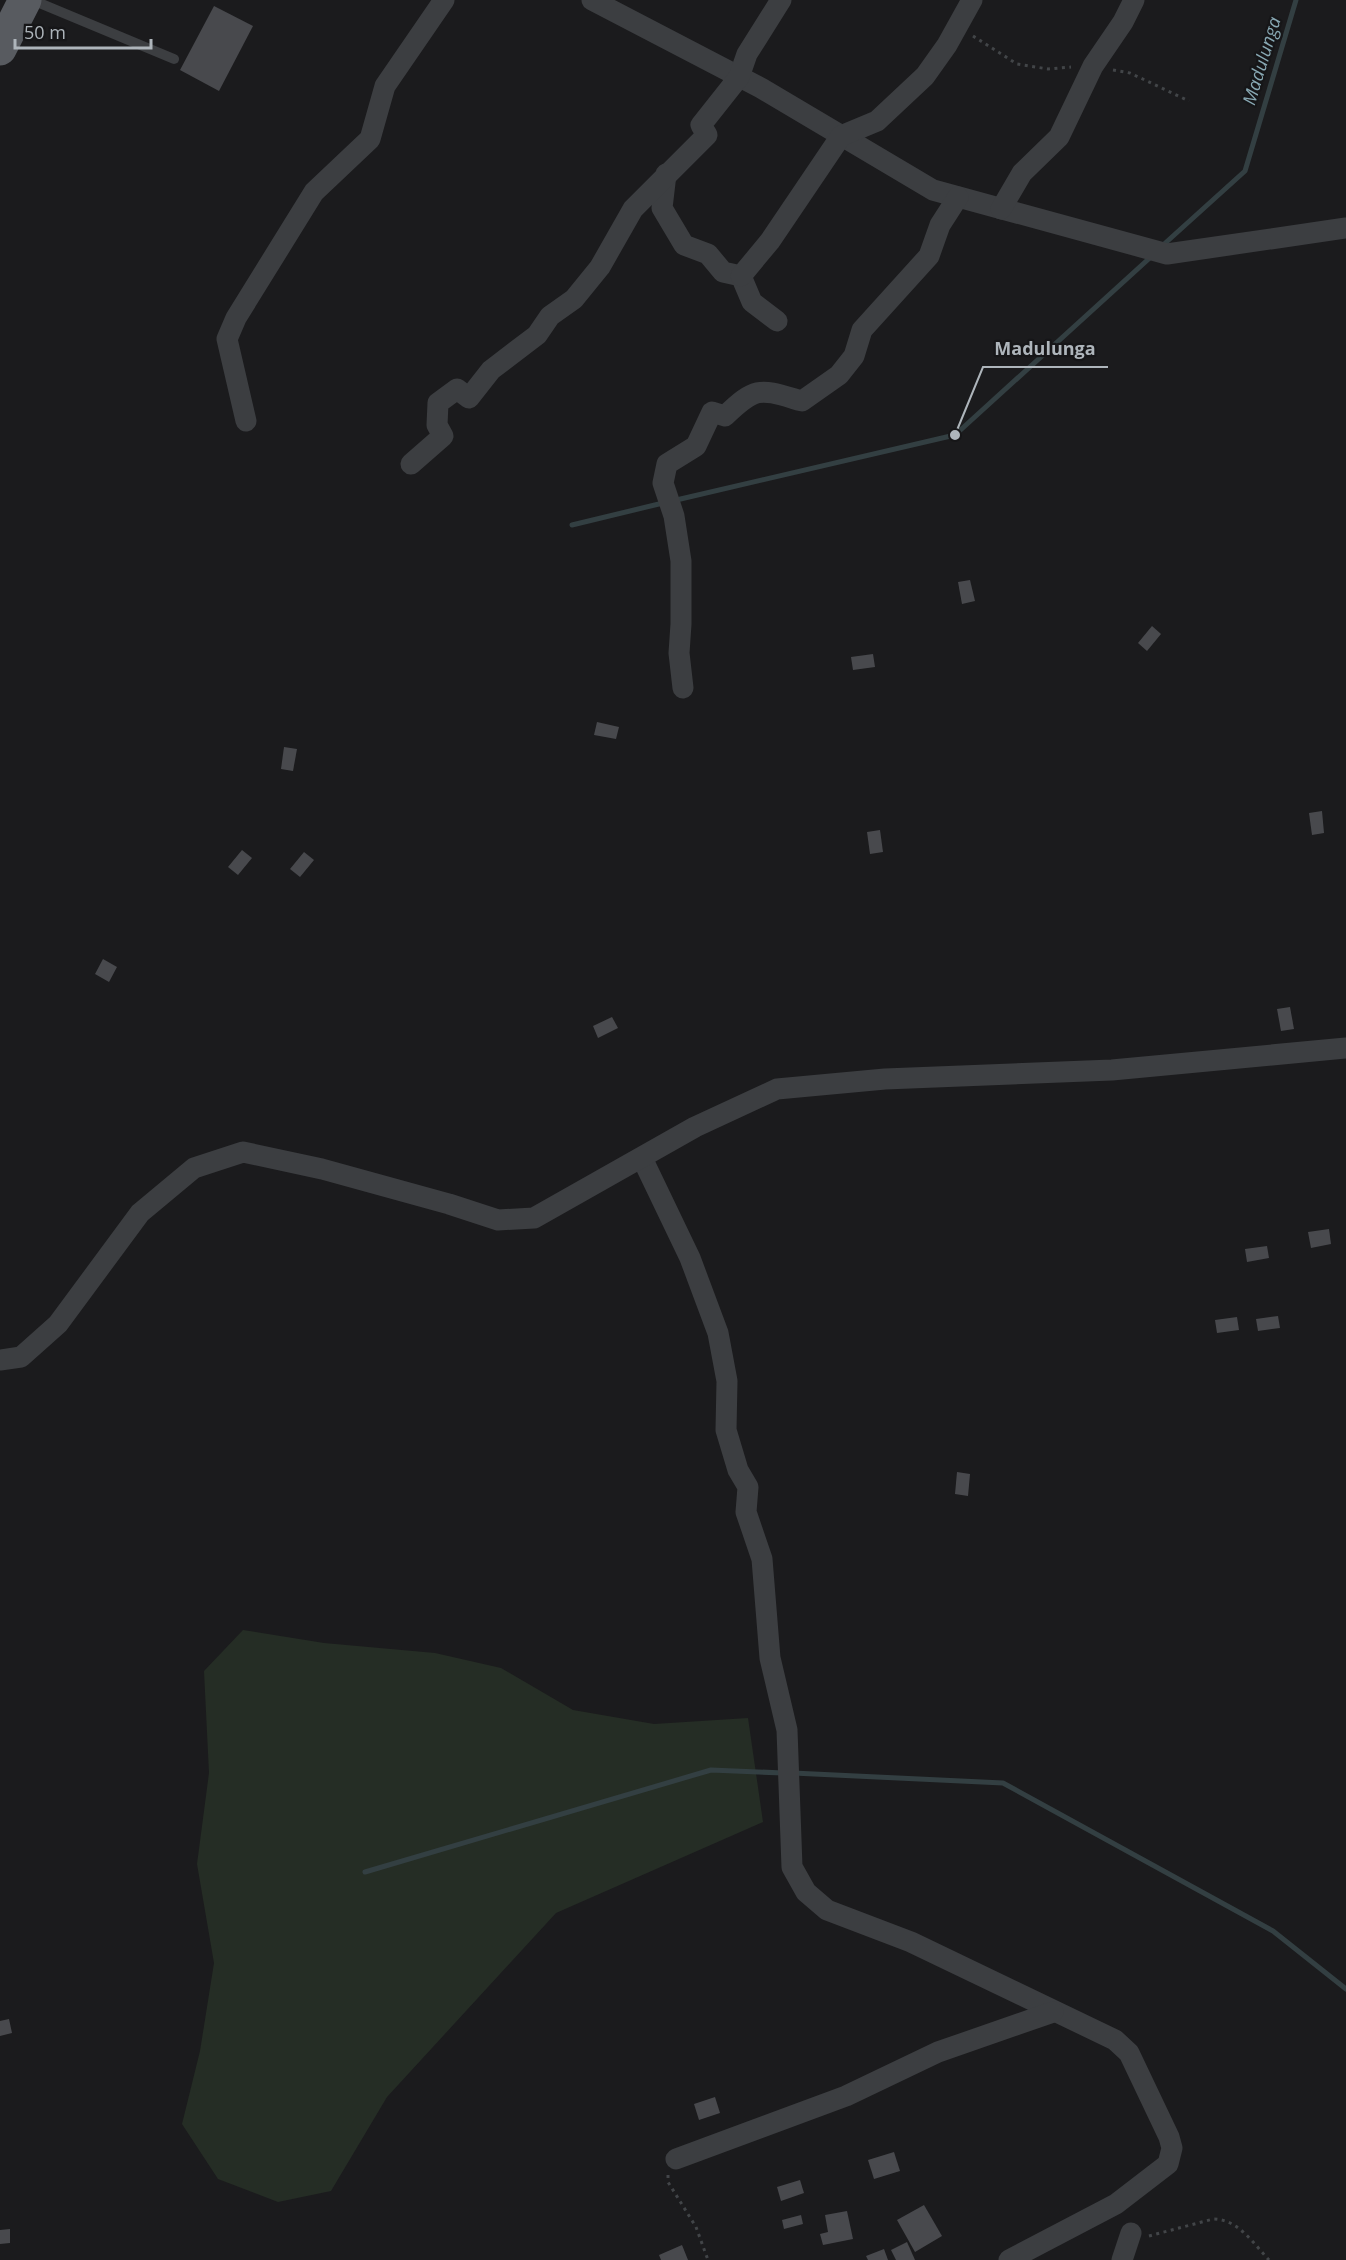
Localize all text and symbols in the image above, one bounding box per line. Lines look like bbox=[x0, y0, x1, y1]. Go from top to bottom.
scale bar bbox=[15, 12, 152, 50]
water label: Madulunga bbox=[1236, 14, 1286, 108]
text: 50 m bbox=[24, 20, 66, 44]
callout: Madulunga bbox=[983, 331, 1108, 367]
text: Madulunga bbox=[994, 336, 1096, 360]

